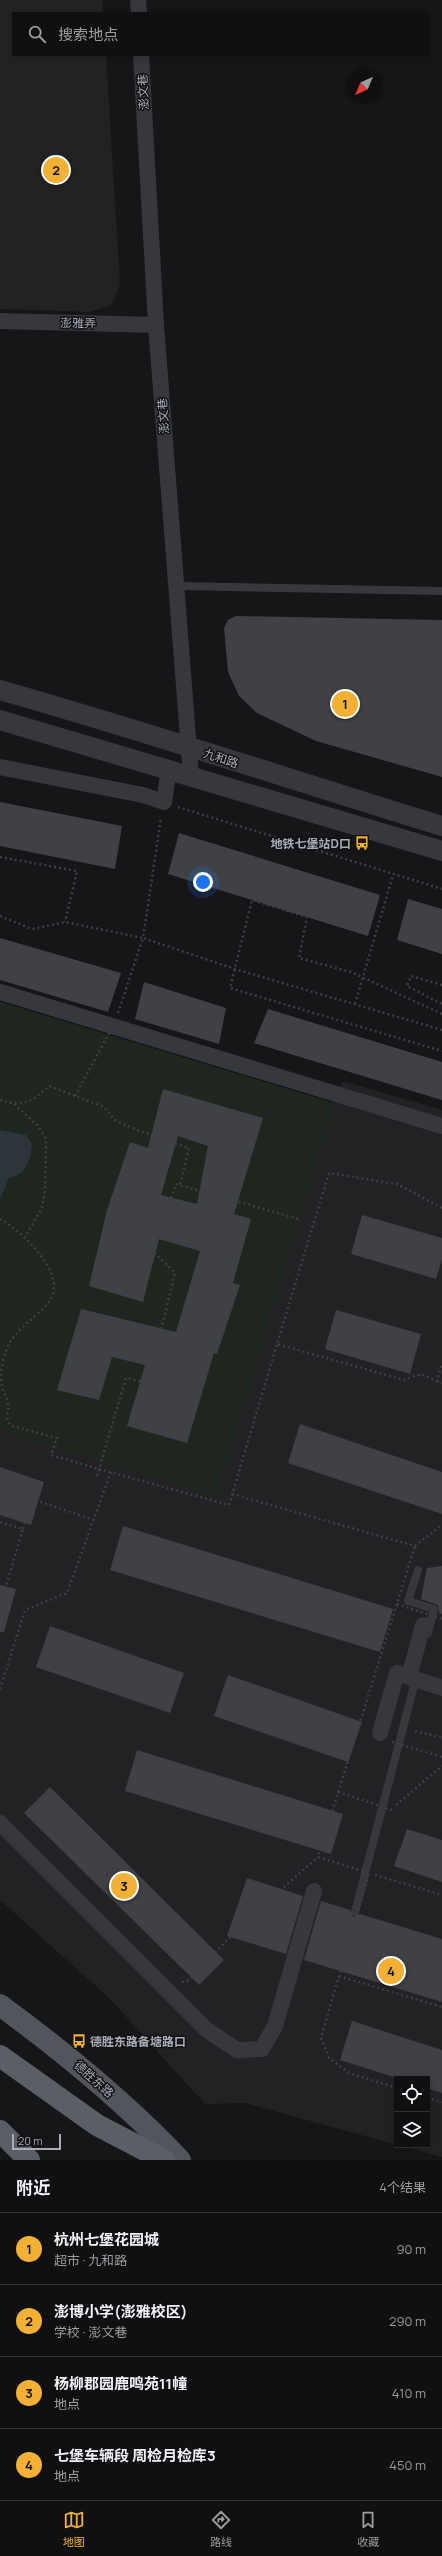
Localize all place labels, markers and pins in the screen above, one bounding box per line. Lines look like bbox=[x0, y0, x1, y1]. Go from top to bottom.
pin: 2 bbox=[43, 155, 69, 185]
pin: 1 bbox=[332, 689, 358, 719]
place label: 地铁七堡站D口 bbox=[271, 835, 351, 852]
bus stop icon: 地铁七堡站D口 bbox=[354, 835, 370, 851]
pin: 3 bbox=[111, 1871, 137, 1901]
pin: 4 bbox=[378, 1956, 404, 1986]
bus stop icon: 德胜东路备塘路口 bbox=[71, 2033, 87, 2049]
place label: 德胜东路备塘路口 bbox=[90, 2033, 186, 2050]

